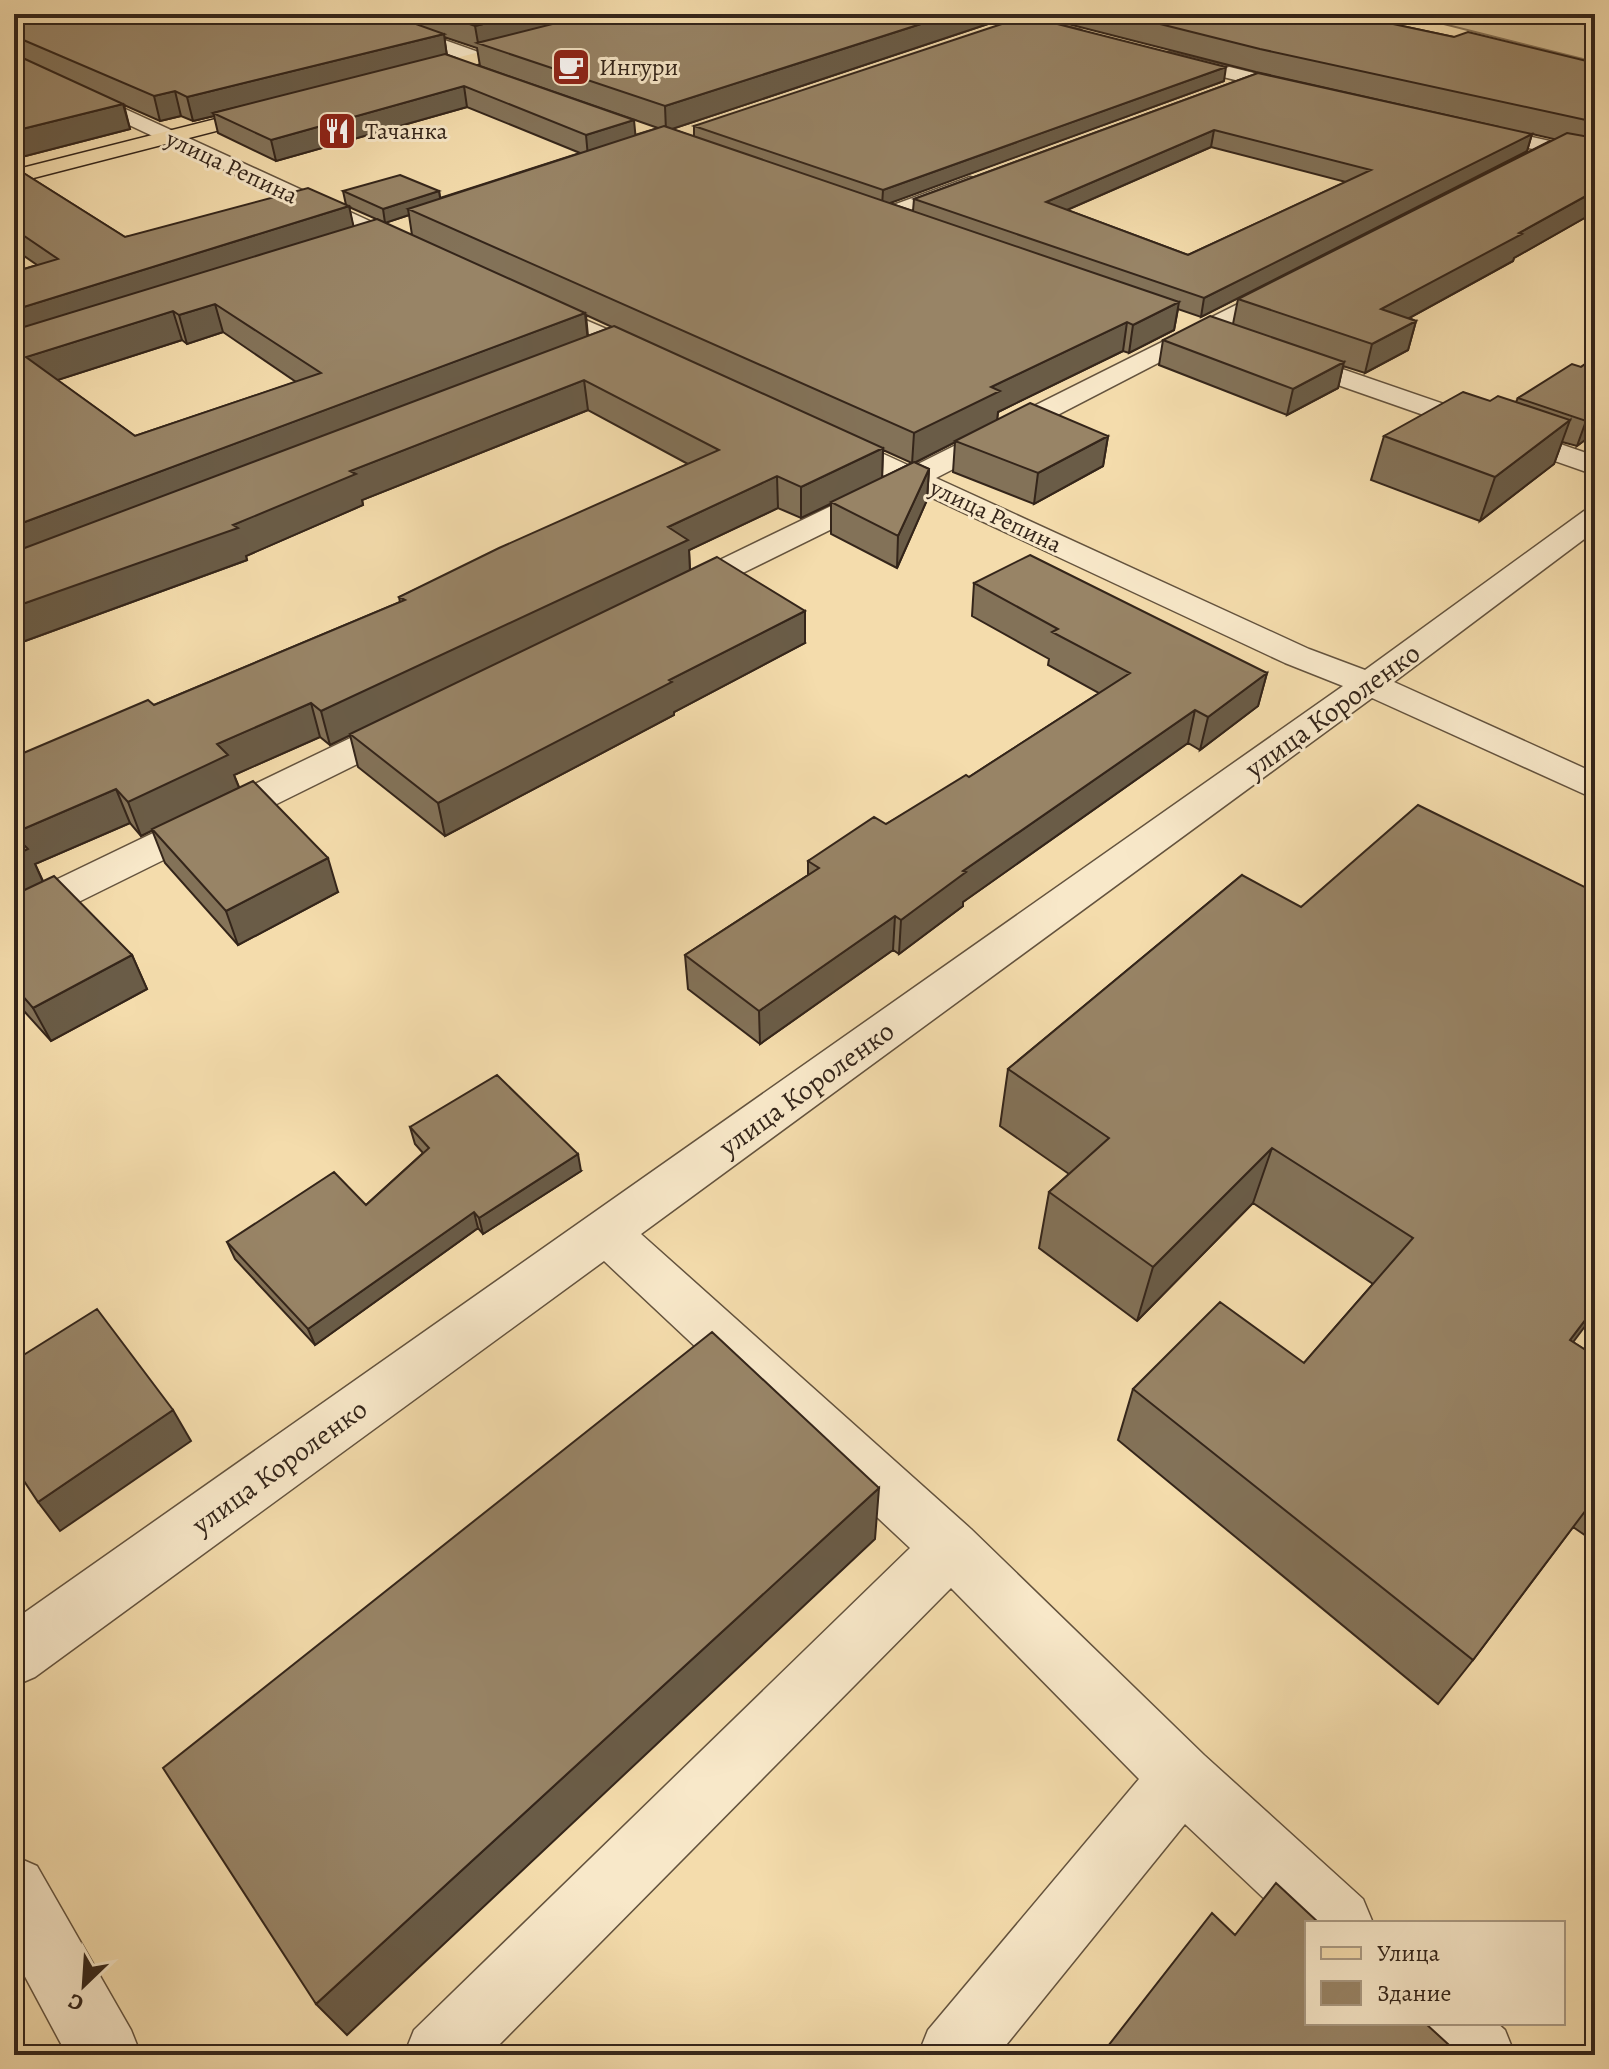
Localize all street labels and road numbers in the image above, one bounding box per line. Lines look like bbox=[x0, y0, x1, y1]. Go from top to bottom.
street label: улица Репина bbox=[160, 122, 303, 211]
street label: улица Репина bbox=[924, 471, 1067, 560]
street label: улица Короленко bbox=[1236, 634, 1428, 788]
street label: улица Короленко bbox=[710, 1012, 902, 1166]
street label: улица Короленко bbox=[183, 1390, 375, 1544]

